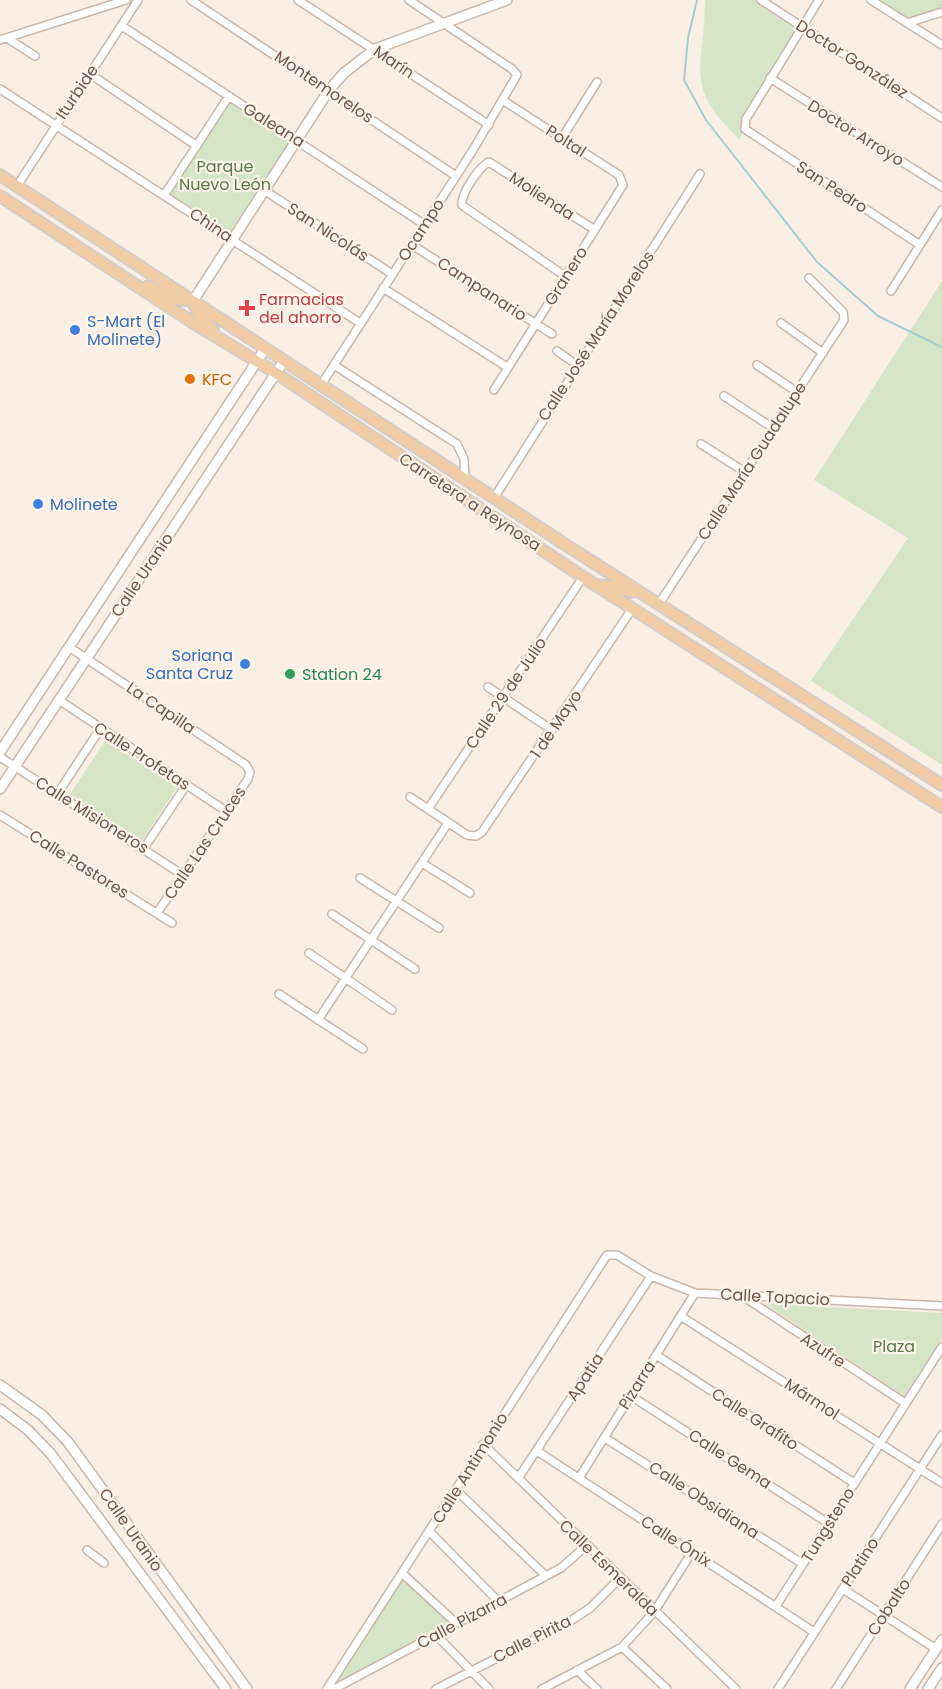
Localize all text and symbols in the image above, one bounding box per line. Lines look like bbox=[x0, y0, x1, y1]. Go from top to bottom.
street label: Doctor González bbox=[791, 14, 913, 104]
street label: Marín bbox=[369, 40, 419, 84]
street label: Montemorelos bbox=[270, 45, 378, 129]
street label: Iturbide bbox=[50, 60, 104, 124]
street label: Doctor Arroyo bbox=[803, 94, 909, 172]
street label: Galeana bbox=[239, 97, 309, 153]
street label: Poltal bbox=[541, 119, 591, 163]
park label: Parque Nuevo León bbox=[179, 155, 271, 196]
street label: San Pedro bbox=[792, 155, 872, 219]
street label: Molienda bbox=[505, 166, 579, 226]
street label: Ocampo bbox=[392, 194, 450, 266]
street label: San Nicolás bbox=[283, 197, 373, 267]
street label: China bbox=[185, 202, 237, 248]
street label: Granero bbox=[539, 242, 593, 310]
street label: Calle José María Morelos bbox=[532, 246, 660, 426]
street label: Campanario bbox=[433, 251, 531, 327]
place label: Farmacias del ahorro bbox=[259, 288, 344, 329]
marker: Farmacias del ahorro bbox=[240, 301, 254, 315]
place label: S-Mart (El Molinete) bbox=[87, 310, 165, 351]
marker: S-Mart (El Molinete) bbox=[68, 323, 82, 337]
place label: KFC bbox=[202, 368, 232, 391]
marker: KFC bbox=[183, 372, 197, 386]
street label: Calle María Guadalupe bbox=[692, 377, 812, 545]
street label: Carretera a Reynosa bbox=[394, 447, 546, 557]
place label: Molinete bbox=[50, 493, 118, 516]
marker: Molinete bbox=[31, 497, 45, 511]
street label: Calle Uranio bbox=[105, 528, 179, 622]
street label: Calle 29 de Julio bbox=[460, 632, 552, 754]
place label: Soriana Santa Cruz bbox=[146, 644, 233, 685]
marker: Soriana Santa Cruz bbox=[238, 657, 252, 671]
place label: Station 24 bbox=[302, 663, 382, 686]
marker: Station 24 bbox=[283, 667, 297, 681]
street label: La Capilla bbox=[122, 676, 200, 740]
street label: 1 de Mayo bbox=[525, 685, 587, 763]
street label: Calle Profetas bbox=[89, 716, 195, 796]
street label: Calle Misioneros bbox=[31, 771, 153, 859]
street label: Calle Las Cruces bbox=[159, 782, 251, 904]
street label: Calle Pastores bbox=[25, 824, 133, 904]
street label: Calle Topacio bbox=[720, 1283, 830, 1311]
street label: Azufre bbox=[796, 1327, 850, 1373]
park label: Plaza bbox=[873, 1335, 915, 1358]
street label: Apatia bbox=[561, 1349, 609, 1405]
street label: Pizarra bbox=[613, 1356, 661, 1414]
street label: Mármol bbox=[780, 1373, 844, 1425]
street label: Calle Grafito bbox=[707, 1382, 803, 1456]
street label: Calle Antimonio bbox=[427, 1408, 513, 1528]
street label: Calle Gema bbox=[684, 1424, 776, 1494]
street label: Calle Obsidiana bbox=[644, 1456, 764, 1544]
street label: Tungsteno bbox=[796, 1483, 860, 1567]
street label: Calle Uranio bbox=[94, 1484, 168, 1576]
street label: Calle Ónix bbox=[636, 1510, 716, 1573]
street label: Calle Esmeralda bbox=[554, 1514, 664, 1622]
street label: Platino bbox=[836, 1533, 884, 1591]
street label: Cobalto bbox=[862, 1574, 916, 1640]
street label: Calle Pizarra bbox=[413, 1588, 511, 1654]
street label: Calle Pirita bbox=[489, 1609, 575, 1669]

